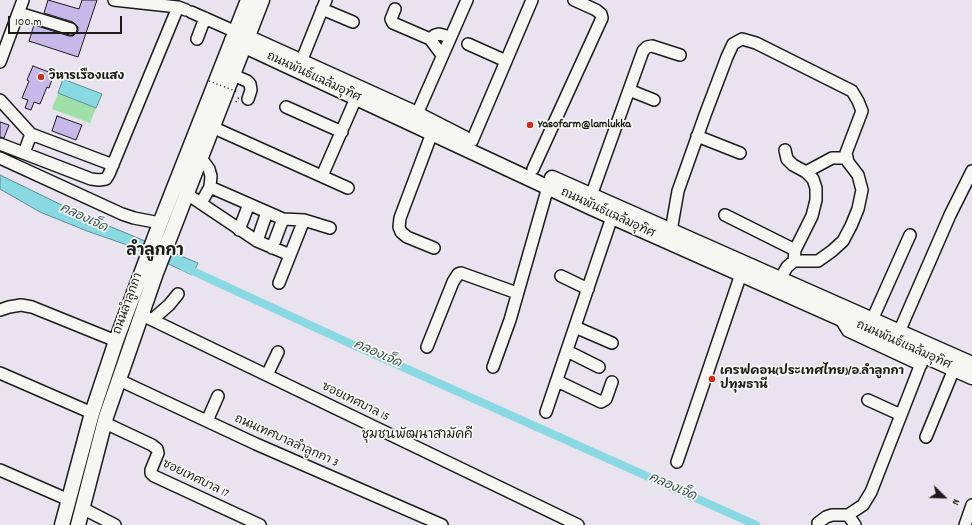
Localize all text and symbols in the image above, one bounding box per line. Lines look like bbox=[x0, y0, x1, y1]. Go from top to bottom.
scale bar bbox=[10, 8, 124, 34]
text: 100 m bbox=[15, 14, 42, 31]
street label: ถนนพันธ์แฉล้มอุทิศ bbox=[264, 50, 362, 106]
place label: วิหารเรืองแสง bbox=[49, 70, 124, 84]
marker: วิหารเรืองแสง bbox=[36, 72, 46, 82]
place label: Yasofarm@lamlukka bbox=[538, 118, 631, 132]
marker: Yasofarm@lamlukka bbox=[525, 120, 535, 130]
street label: ถนนพันธ์แฉล้มอุทิศ bbox=[558, 186, 656, 242]
water label: คลองเจ็ด bbox=[57, 201, 109, 237]
district label: ลำลูกกา bbox=[126, 243, 184, 263]
street label: ถนนลำลูกกา bbox=[111, 271, 147, 337]
street label: ถนนพันธ์แฉล้มอุทิศ bbox=[854, 319, 952, 373]
water label: คลองเจ็ด bbox=[351, 338, 403, 372]
place label: เครฟคอน(ประเทศไทย)/อ.ลำลูกกา ปทุมธานี bbox=[720, 365, 904, 393]
marker: เครฟคอน(ประเทศไทย)/อ.ลำลูกกา ปทุมธานี bbox=[707, 374, 717, 384]
street label: ซอยเทศบาล 15 bbox=[319, 380, 391, 426]
street label: ถนนเทศบาลลำลูกกา 3 bbox=[232, 413, 340, 471]
district label: ชุมชนพัฒนาสามัคคี bbox=[361, 428, 473, 444]
street label: ซอยเทศบาล 17 bbox=[159, 458, 231, 502]
water label: คลองเจ็ด bbox=[646, 471, 698, 505]
north arrow bbox=[924, 477, 964, 517]
text: N bbox=[947, 496, 963, 507]

